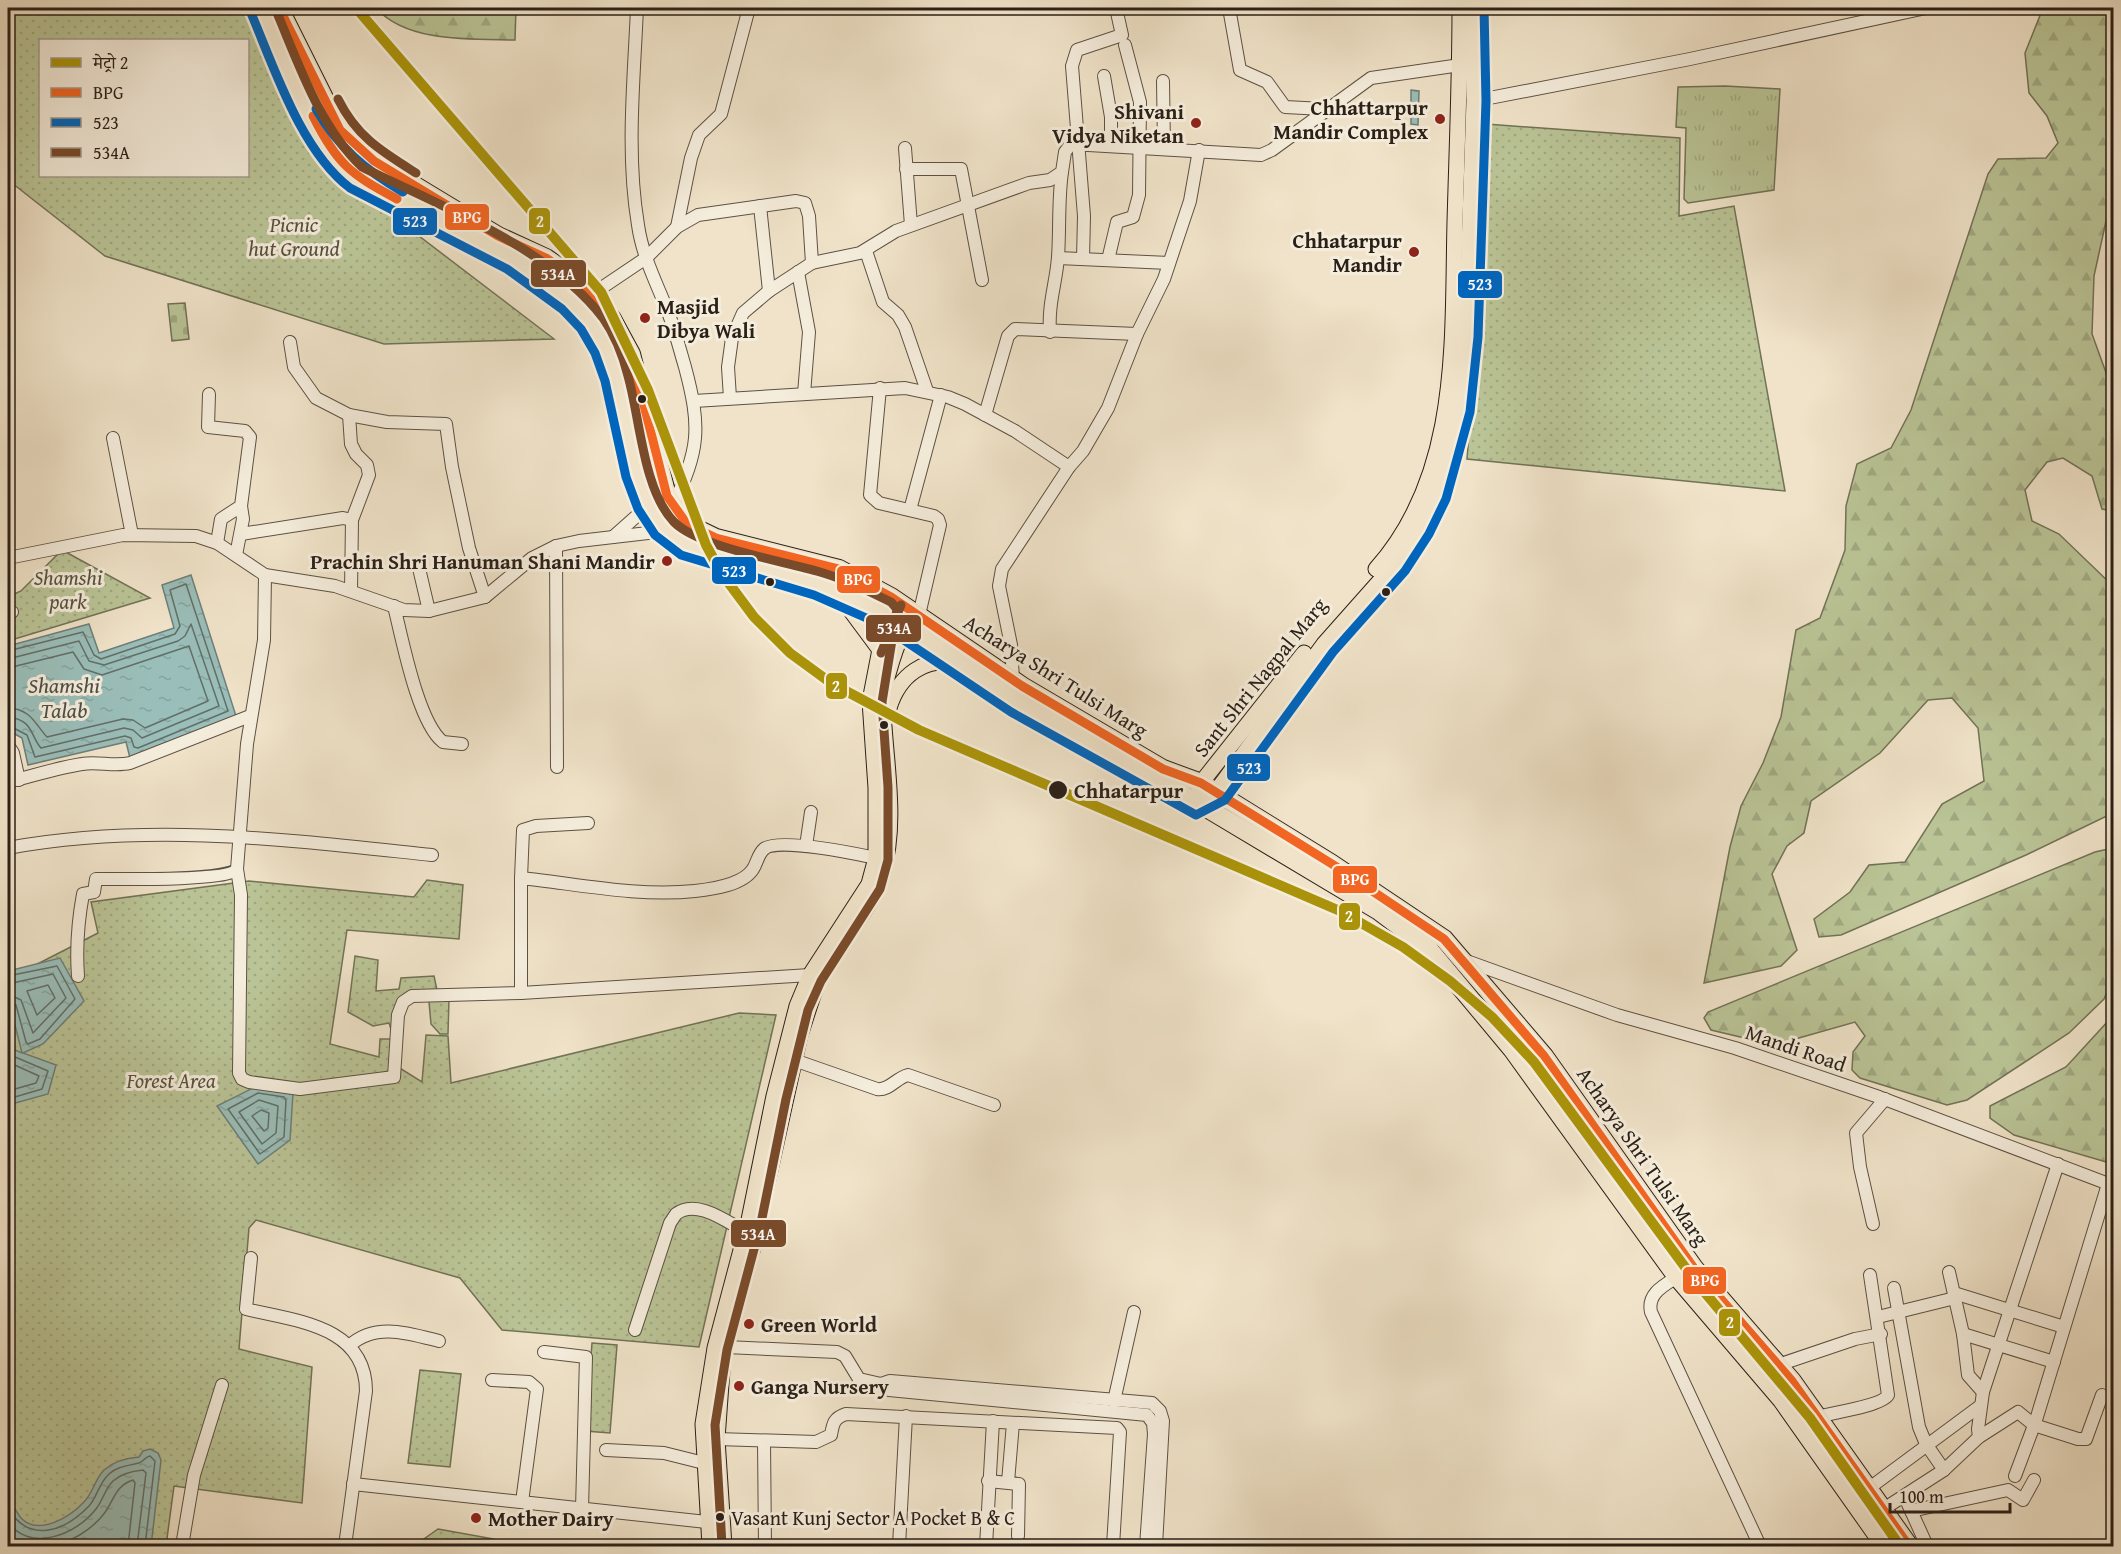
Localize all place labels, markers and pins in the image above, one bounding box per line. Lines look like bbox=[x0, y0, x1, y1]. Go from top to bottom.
place label: Chhattarpur Mandir Complex bbox=[1273, 92, 1428, 147]
place label: Shivani Vidya Niketan bbox=[1052, 96, 1185, 151]
marker: Chhattarpur Mandir Complex bbox=[1433, 112, 1447, 126]
marker: Shivani Vidya Niketan bbox=[1189, 116, 1203, 130]
place label: Chhatarpur Mandir bbox=[1293, 225, 1402, 280]
marker: Chhatarpur Mandir bbox=[1407, 245, 1421, 259]
place label: Masjid Dibya Wali bbox=[657, 291, 756, 346]
marker: Masjid Dibya Wali bbox=[638, 311, 652, 325]
unlabelled marker bbox=[636, 393, 648, 405]
place label: Prachin Shri Hanuman Shani Mandir bbox=[310, 546, 655, 577]
marker: Prachin Shri Hanuman Shani Mandir bbox=[660, 554, 674, 568]
unlabelled marker bbox=[764, 576, 776, 588]
unlabelled marker bbox=[1380, 586, 1392, 598]
unlabelled marker bbox=[878, 719, 890, 731]
place label: Chhatarpur bbox=[1074, 775, 1184, 806]
marker: Chhatarpur bbox=[1047, 779, 1069, 801]
place label: Green World bbox=[761, 1309, 877, 1340]
marker: Green World bbox=[742, 1317, 756, 1331]
place label: Ganga Nursery bbox=[751, 1371, 889, 1402]
marker: Ganga Nursery bbox=[732, 1379, 746, 1393]
place label: Mother Dairy bbox=[488, 1503, 614, 1534]
place label: Vasant Kunj Sector A Pocket B & C bbox=[731, 1503, 1015, 1532]
marker: Mother Dairy bbox=[469, 1511, 483, 1525]
marker: Vasant Kunj Sector A Pocket B & C bbox=[714, 1511, 726, 1523]

